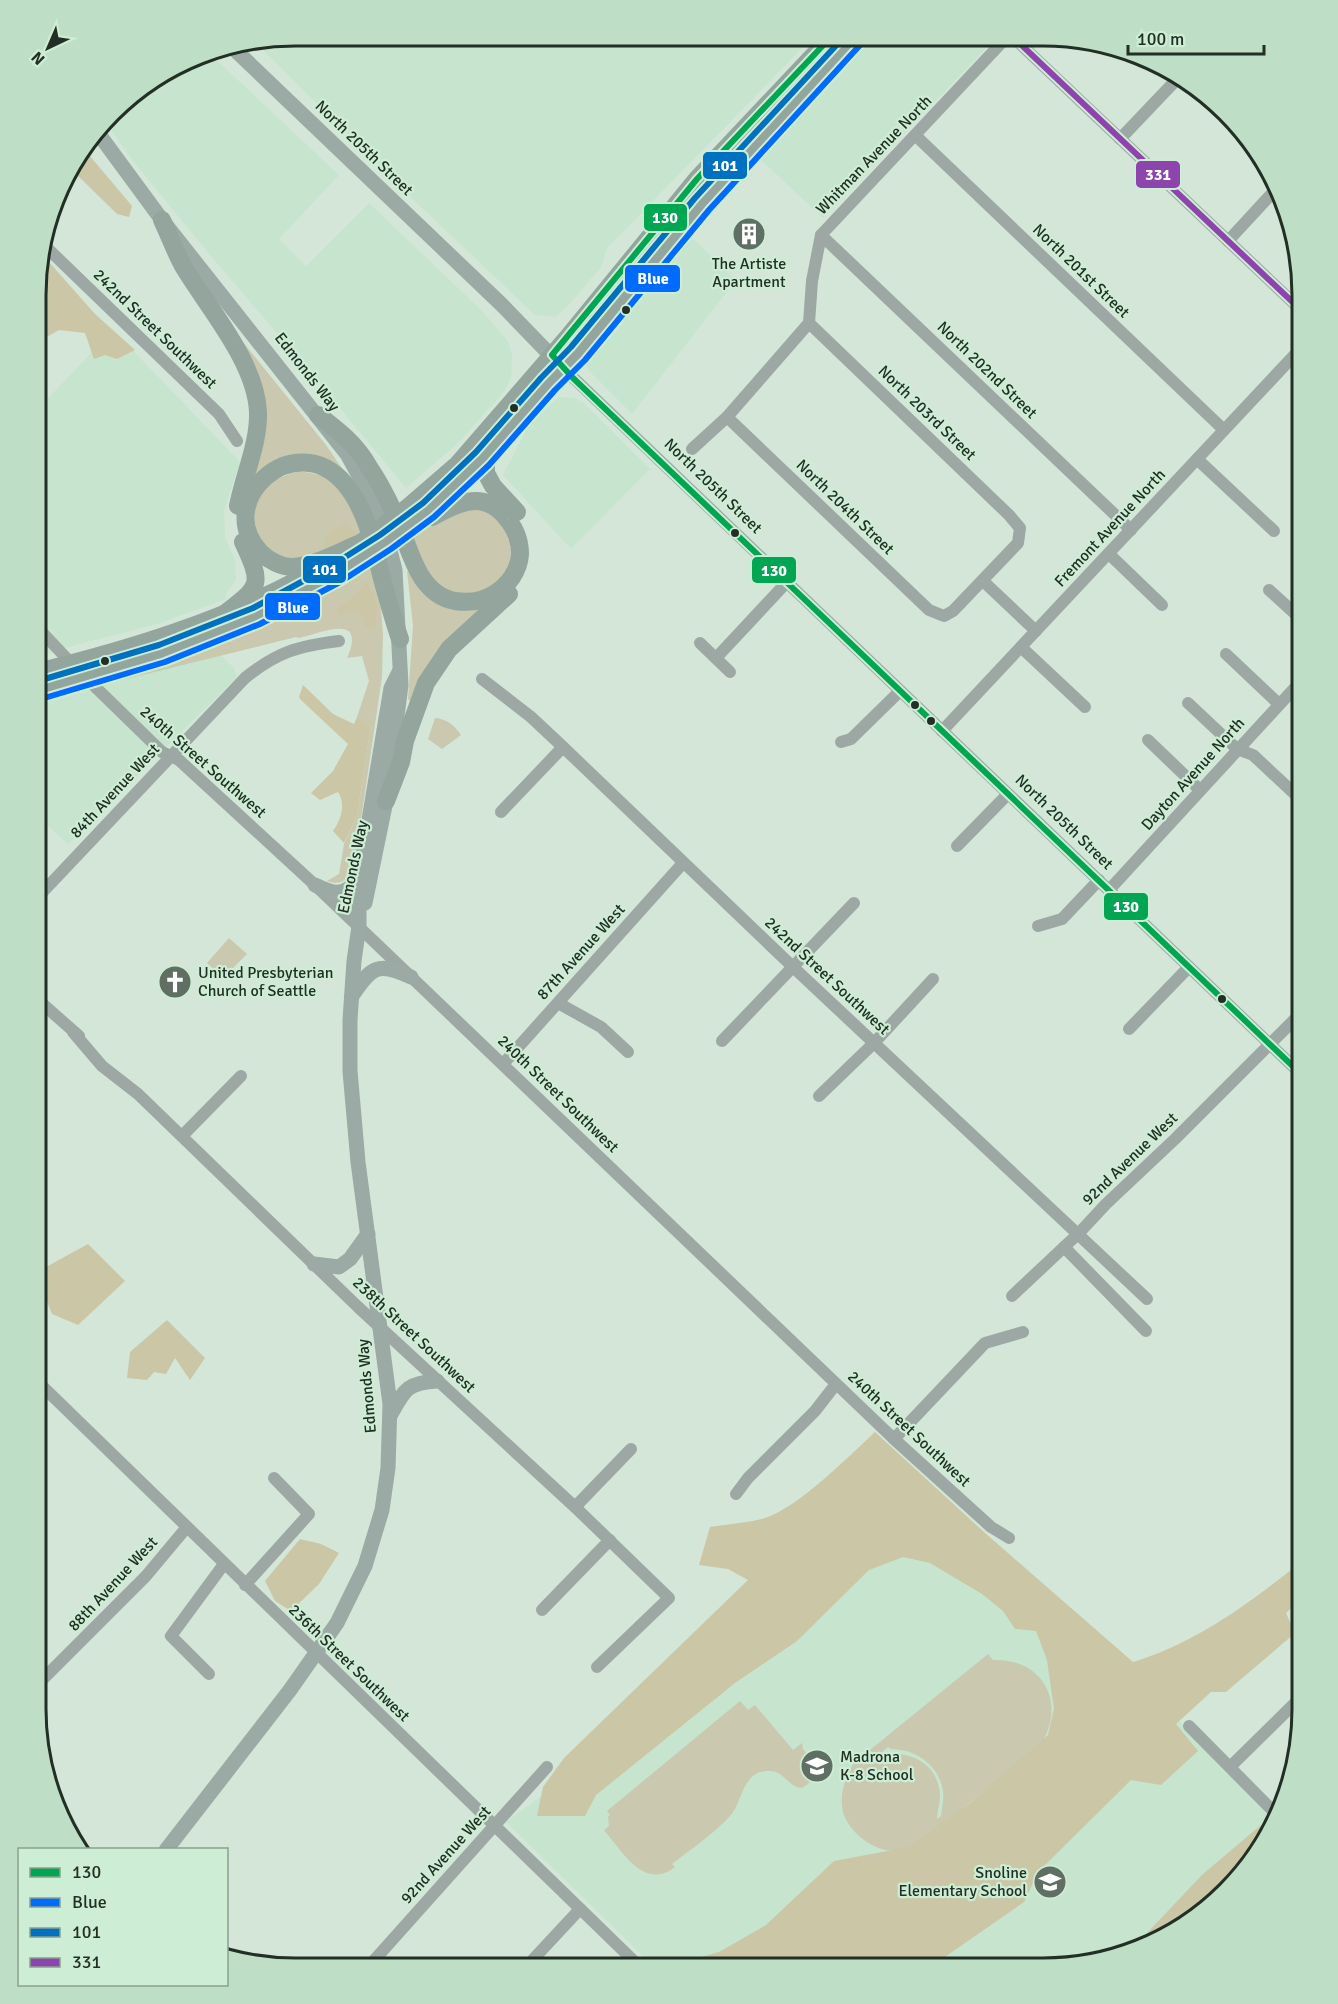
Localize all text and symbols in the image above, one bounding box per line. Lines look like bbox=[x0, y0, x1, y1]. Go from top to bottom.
north arrow bbox=[18, 18, 78, 78]
scale bar bbox=[1128, 18, 1264, 56]
text: 100 m bbox=[1137, 28, 1184, 50]
text: N bbox=[27, 47, 49, 69]
street label: Whitman Avenue North bbox=[812, 91, 936, 219]
street label: North 205th Street bbox=[311, 96, 418, 200]
line badge: 101 bbox=[702, 151, 748, 180]
text: 101 bbox=[712, 156, 738, 176]
line badge: 331 bbox=[1135, 160, 1181, 189]
text: 331 bbox=[1145, 165, 1171, 185]
line badge: 130 bbox=[643, 203, 688, 232]
text: 130 bbox=[652, 208, 678, 228]
building icon: The Artiste Apartment bbox=[731, 216, 767, 252]
street label: North 201st Street bbox=[1028, 220, 1134, 323]
place label: The Artiste Apartment bbox=[712, 254, 786, 292]
line badge: Blue bbox=[624, 264, 681, 293]
street label: 242nd Street Southwest bbox=[89, 265, 221, 393]
text: Blue bbox=[637, 269, 669, 289]
unlabelled marker bbox=[620, 304, 632, 316]
street label: North 202nd Street bbox=[933, 317, 1042, 423]
street label: Edmonds Way bbox=[270, 329, 344, 416]
street label: North 203rd Street bbox=[874, 361, 980, 465]
unlabelled marker bbox=[508, 402, 520, 414]
street label: North 205th Street bbox=[660, 434, 767, 538]
street label: North 204th Street bbox=[792, 455, 899, 559]
street label: Fremont Avenue North bbox=[1050, 465, 1170, 591]
unlabelled marker bbox=[729, 527, 741, 539]
line badge: 101 bbox=[302, 555, 347, 584]
line badge: 130 bbox=[751, 556, 797, 584]
text: 101 bbox=[312, 560, 338, 580]
text: 130 bbox=[761, 561, 787, 581]
line badge: Blue bbox=[264, 592, 321, 621]
text: Blue bbox=[277, 598, 309, 618]
unlabelled marker bbox=[99, 655, 111, 667]
unlabelled marker bbox=[909, 699, 921, 711]
street label: 240th Street Southwest bbox=[136, 702, 271, 823]
street label: Dayton Avenue North bbox=[1137, 713, 1249, 835]
unlabelled marker bbox=[925, 715, 937, 727]
street label: 84th Avenue West bbox=[66, 739, 164, 843]
street label: North 205th Street bbox=[1011, 770, 1118, 874]
street label: Edmonds Way bbox=[333, 818, 373, 915]
line badge: 130 bbox=[1103, 892, 1149, 921]
text: 130 bbox=[1113, 897, 1139, 917]
street label: 87th Avenue West bbox=[533, 900, 630, 1004]
street label: 242nd Street Southwest bbox=[760, 913, 894, 1039]
place label: United Presbyterian Church of Seattle bbox=[198, 963, 333, 1001]
church icon: United Presbyterian Church of Seattle bbox=[157, 964, 193, 1000]
unlabelled marker bbox=[1216, 993, 1228, 1005]
street label: 240th Street Southwest bbox=[493, 1031, 623, 1157]
street label: 92nd Avenue West bbox=[1078, 1108, 1182, 1210]
street label: 238th Street Southwest bbox=[348, 1273, 480, 1397]
street label: Edmonds Way bbox=[353, 1338, 381, 1434]
street label: 240th Street Southwest bbox=[843, 1367, 975, 1491]
street label: 88th Avenue West bbox=[64, 1532, 162, 1636]
street label: 236th Street Southwest bbox=[284, 1600, 414, 1726]
place label: Madrona K-8 School bbox=[840, 1747, 914, 1785]
school or university icon: Madrona K-8 School bbox=[799, 1748, 835, 1784]
street label: 92nd Avenue West bbox=[397, 1802, 496, 1908]
legend bbox=[18, 1848, 228, 1986]
text: 130 bbox=[72, 1861, 101, 1883]
place label: Snoline Elementary School bbox=[898, 1863, 1027, 1901]
school or university icon: Snoline Elementary School bbox=[1032, 1864, 1068, 1900]
text: Blue bbox=[72, 1891, 107, 1913]
text: 101 bbox=[72, 1921, 101, 1943]
text: 331 bbox=[72, 1951, 101, 1973]

